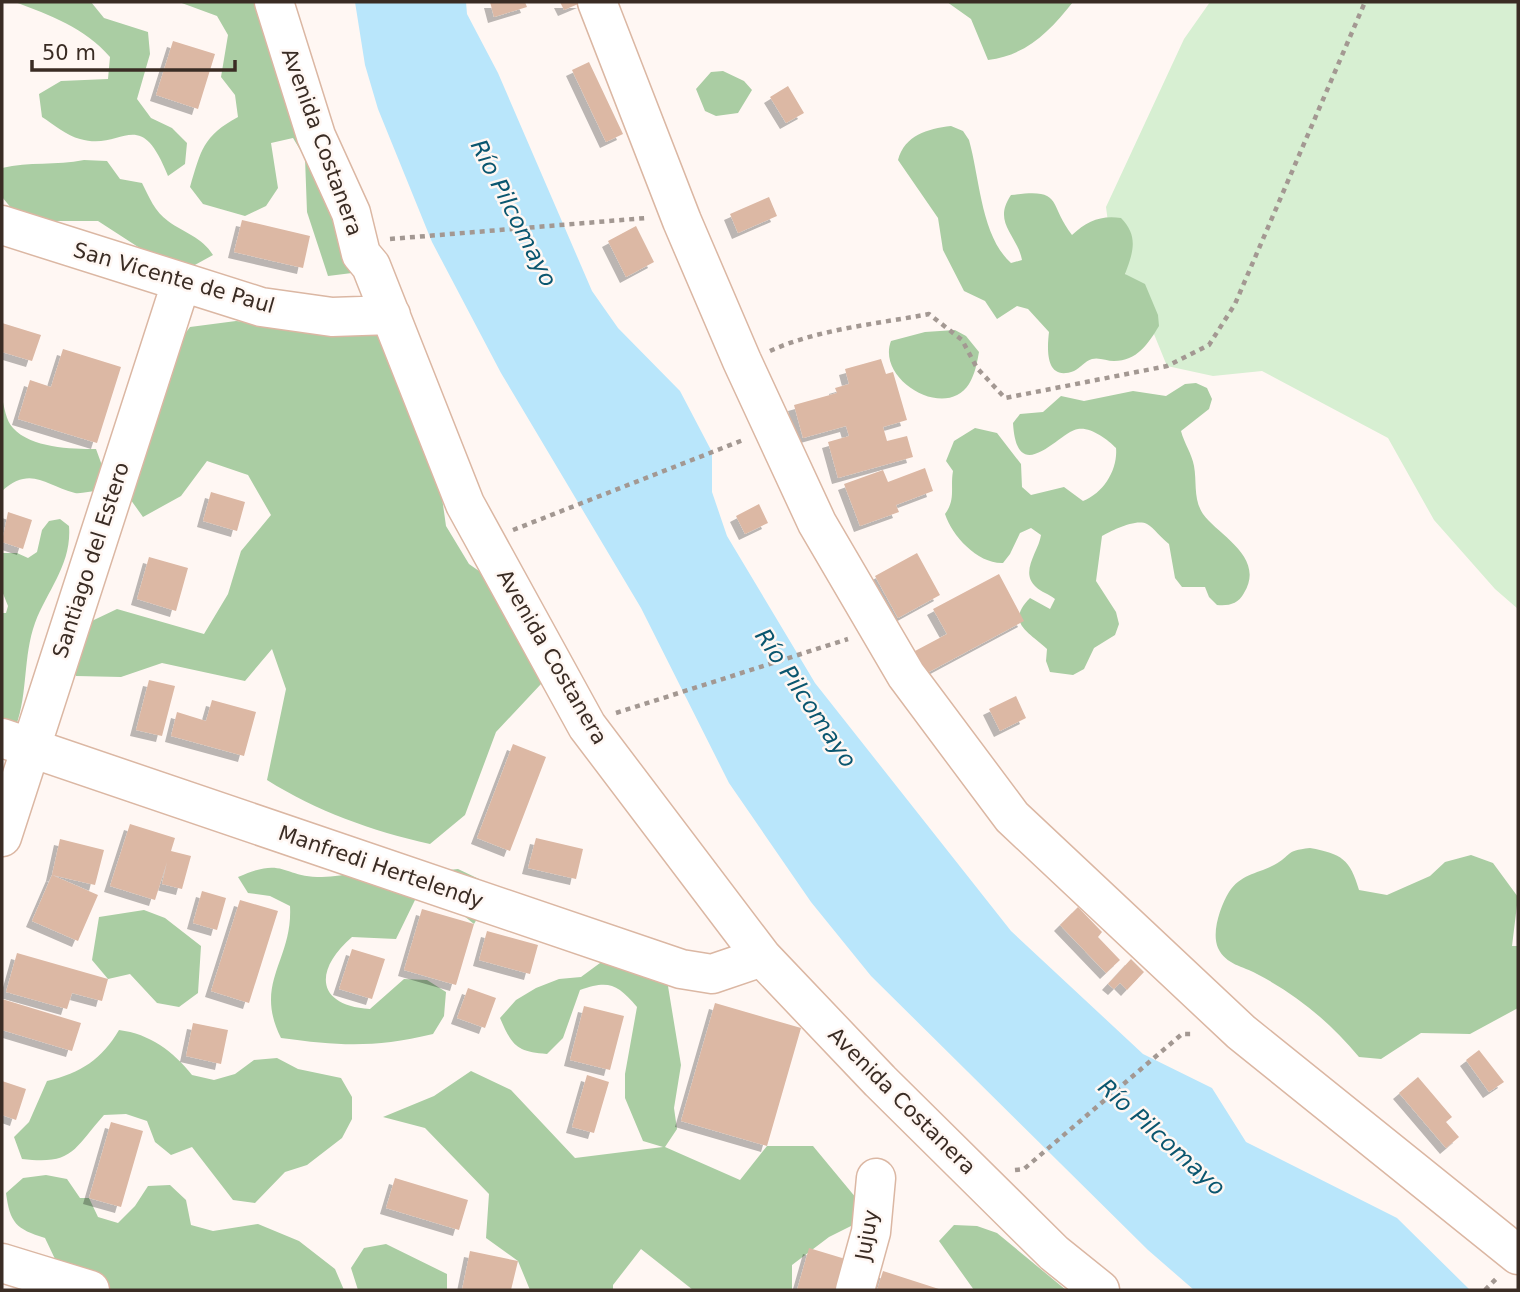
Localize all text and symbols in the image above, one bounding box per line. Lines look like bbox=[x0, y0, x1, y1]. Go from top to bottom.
scale bar bbox=[32, 28, 234, 72]
text: 50 m bbox=[42, 41, 96, 65]
street label: Avenida Costanera bbox=[277, 45, 367, 239]
water label: Río Pilcomayo bbox=[466, 135, 562, 291]
street label: San Vicente de Paul bbox=[71, 238, 277, 318]
street label: Santiago del Estero bbox=[48, 459, 134, 661]
street label: Avenida Costanera bbox=[492, 565, 612, 749]
water label: Río Pilcomayo bbox=[750, 624, 862, 772]
street label: Manfredi Hertelendy bbox=[275, 821, 487, 913]
street label: Avenida Costanera bbox=[824, 1023, 980, 1179]
water label: Río Pilcomayo bbox=[1093, 1073, 1231, 1201]
street label: Jujuy bbox=[850, 1208, 883, 1264]

